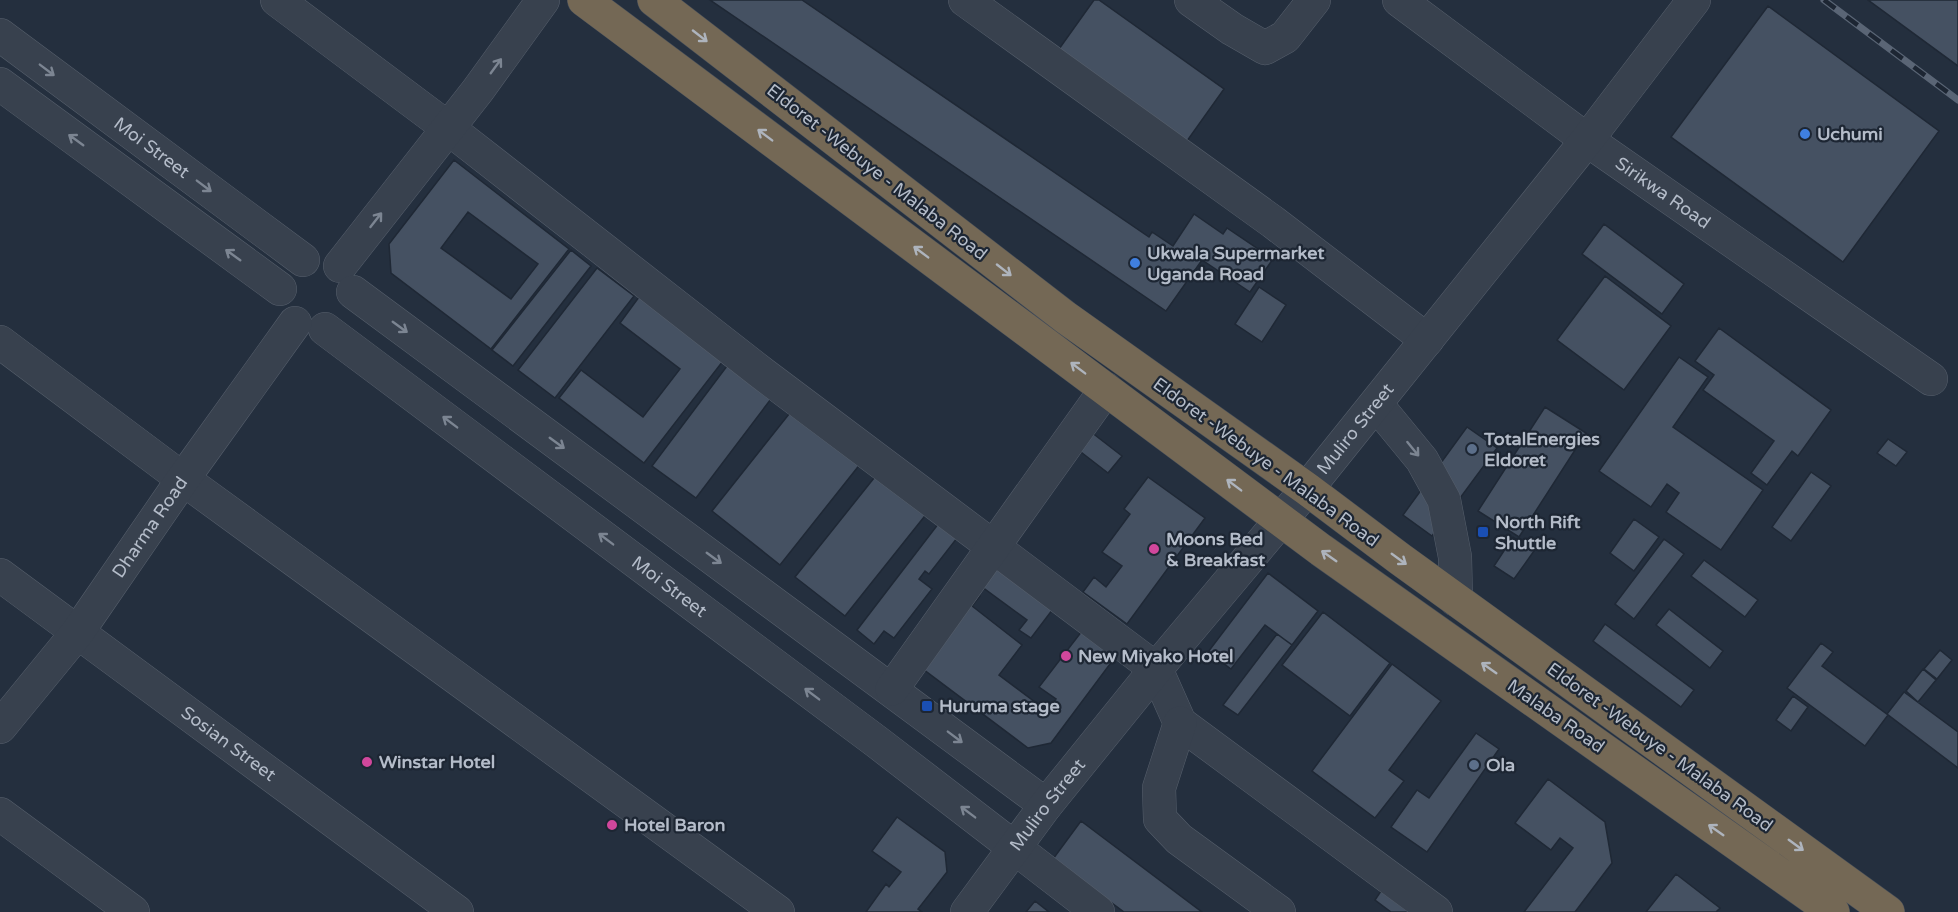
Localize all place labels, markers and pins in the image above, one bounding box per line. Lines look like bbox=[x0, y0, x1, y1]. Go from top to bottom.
place label: Uchumi bbox=[1817, 123, 1883, 145]
marker: Uchumi bbox=[1798, 127, 1812, 141]
place label: Ukwala Supermarket Uganda Road bbox=[1147, 242, 1324, 285]
marker: Ukwala Supermarket Uganda Road bbox=[1128, 256, 1142, 270]
place label: TotalEnergies Eldoret bbox=[1483, 428, 1600, 471]
marker: TotalEnergies Eldoret bbox=[1465, 442, 1479, 456]
place label: North Rift Shuttle bbox=[1495, 511, 1581, 554]
marker: North Rift Shuttle bbox=[1476, 525, 1490, 539]
place label: Moons Bed & Breakfast bbox=[1166, 528, 1265, 571]
marker: Moons Bed & Breakfast bbox=[1147, 542, 1161, 556]
place label: New Miyako Hotel bbox=[1078, 645, 1234, 667]
marker: New Miyako Hotel bbox=[1059, 649, 1073, 663]
place label: Huruma stage bbox=[939, 695, 1060, 717]
marker: Huruma stage bbox=[920, 699, 934, 713]
place label: Winstar Hotel bbox=[379, 751, 495, 773]
place label: Ola bbox=[1486, 754, 1515, 776]
marker: Winstar Hotel bbox=[360, 755, 374, 769]
marker: Ola bbox=[1467, 758, 1481, 772]
place label: Hotel Baron bbox=[624, 814, 725, 836]
marker: Hotel Baron bbox=[605, 818, 619, 832]

